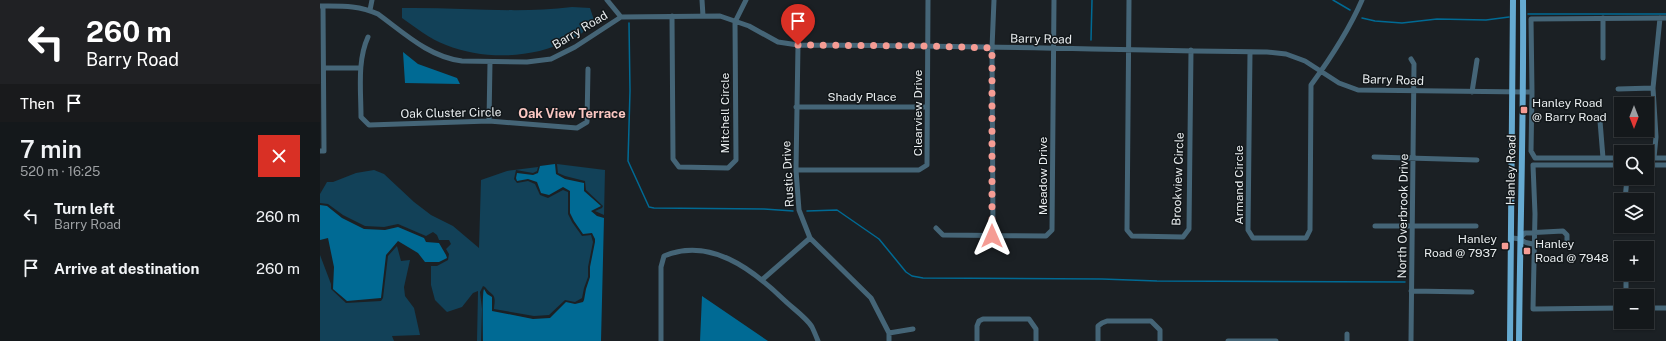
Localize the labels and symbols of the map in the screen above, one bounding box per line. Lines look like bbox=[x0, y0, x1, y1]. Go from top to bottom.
pin bbox=[781, 4, 815, 45]
street label: Barry Road bbox=[550, 8, 610, 52]
street label: Barry Road bbox=[1010, 31, 1072, 47]
street label: Clearview Drive bbox=[911, 70, 925, 156]
street label: Mitchell Circle bbox=[718, 72, 732, 153]
street label: Barry Road bbox=[1362, 72, 1424, 88]
street label: Shady Place bbox=[827, 90, 897, 104]
place label: Hanley Road @ Barry Road bbox=[1532, 96, 1607, 124]
north arrow bbox=[1614, 97, 1654, 137]
street label: Oak Cluster Circle bbox=[400, 105, 502, 121]
marker: Hanley Road @ Barry Road bbox=[1519, 105, 1529, 115]
district label: Oak View Terrace bbox=[518, 106, 626, 121]
street label: Brookview Circle bbox=[1169, 132, 1187, 226]
street label: Hanley Road bbox=[1503, 135, 1519, 205]
street label: Meadow Drive bbox=[1036, 136, 1050, 215]
street label: Rustic Drive bbox=[779, 140, 797, 208]
street label: Armand Circle bbox=[1232, 145, 1246, 225]
street label: North Overbrook Drive bbox=[1395, 153, 1411, 278]
position arrow bbox=[971, 215, 1013, 257]
place label: Hanley Road @ 7937 bbox=[1424, 232, 1498, 260]
place label: Hanley Road @ 7948 bbox=[1535, 237, 1609, 265]
marker: Hanley Road @ 7937 bbox=[1500, 241, 1510, 251]
marker: Hanley Road @ 7948 bbox=[1522, 246, 1532, 256]

